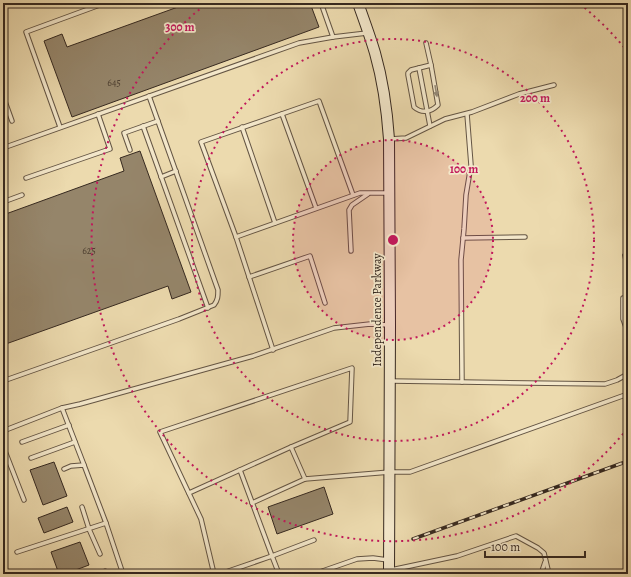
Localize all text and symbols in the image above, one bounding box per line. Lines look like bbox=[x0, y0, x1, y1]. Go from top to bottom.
text: 300 m bbox=[165, 19, 195, 35]
house number: 645 bbox=[107, 76, 121, 89]
one-way arrow bbox=[433, 85, 439, 97]
text: 200 m bbox=[520, 90, 550, 106]
text: 100 m bbox=[450, 161, 478, 177]
centre of rings bbox=[386, 233, 400, 247]
house number: 625 bbox=[82, 244, 96, 257]
street label: Independence Parkway bbox=[369, 253, 385, 367]
scale bar bbox=[485, 533, 585, 559]
text: 100 m bbox=[491, 539, 520, 555]

